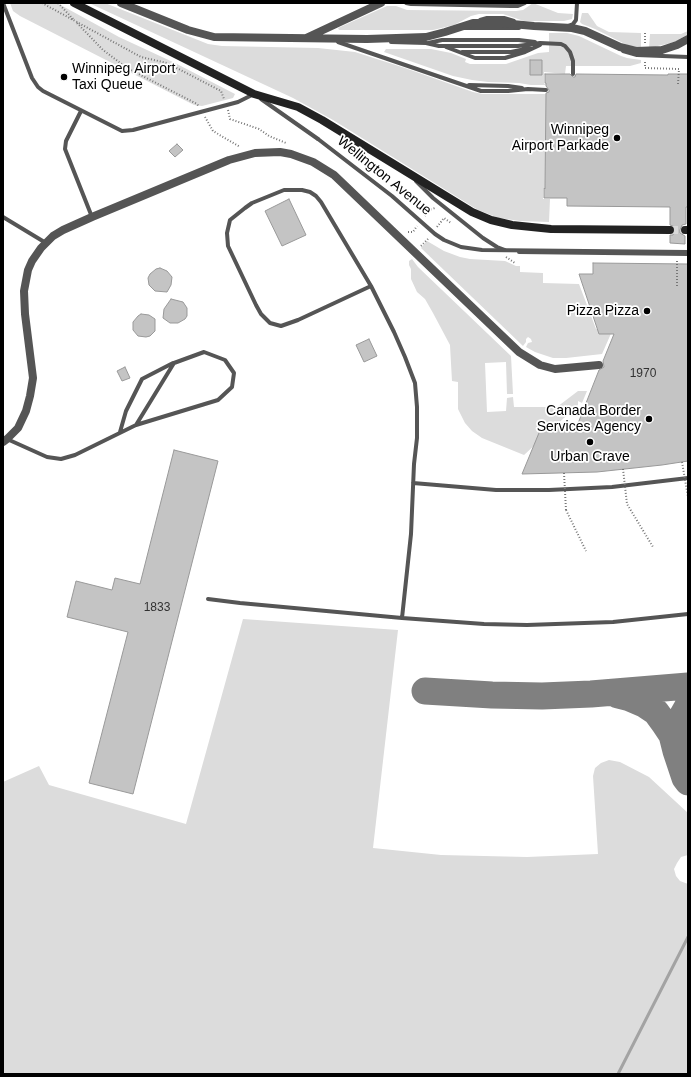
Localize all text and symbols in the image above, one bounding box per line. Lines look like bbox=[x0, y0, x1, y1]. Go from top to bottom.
place label: Winnipeg Airport Taxi Queue bbox=[72, 61, 175, 94]
marker: Winnipeg Airport Taxi Queue bbox=[59, 72, 69, 82]
place label: Winnipeg Airport Parkade bbox=[512, 122, 609, 154]
street label: Wellington Avenue bbox=[334, 133, 434, 219]
marker: Winnipeg Airport Parkade bbox=[612, 133, 622, 143]
place label: Pizza Pizza bbox=[567, 303, 639, 319]
marker: Pizza Pizza bbox=[642, 306, 652, 316]
house number: 1970 bbox=[630, 367, 656, 381]
place label: Canada Border Services Agency bbox=[537, 403, 641, 436]
marker: Canada Border Services Agency bbox=[644, 414, 654, 424]
marker: Urban Crave bbox=[585, 437, 595, 447]
place label: Urban Crave bbox=[550, 449, 630, 465]
house number: 1833 bbox=[144, 601, 170, 615]

